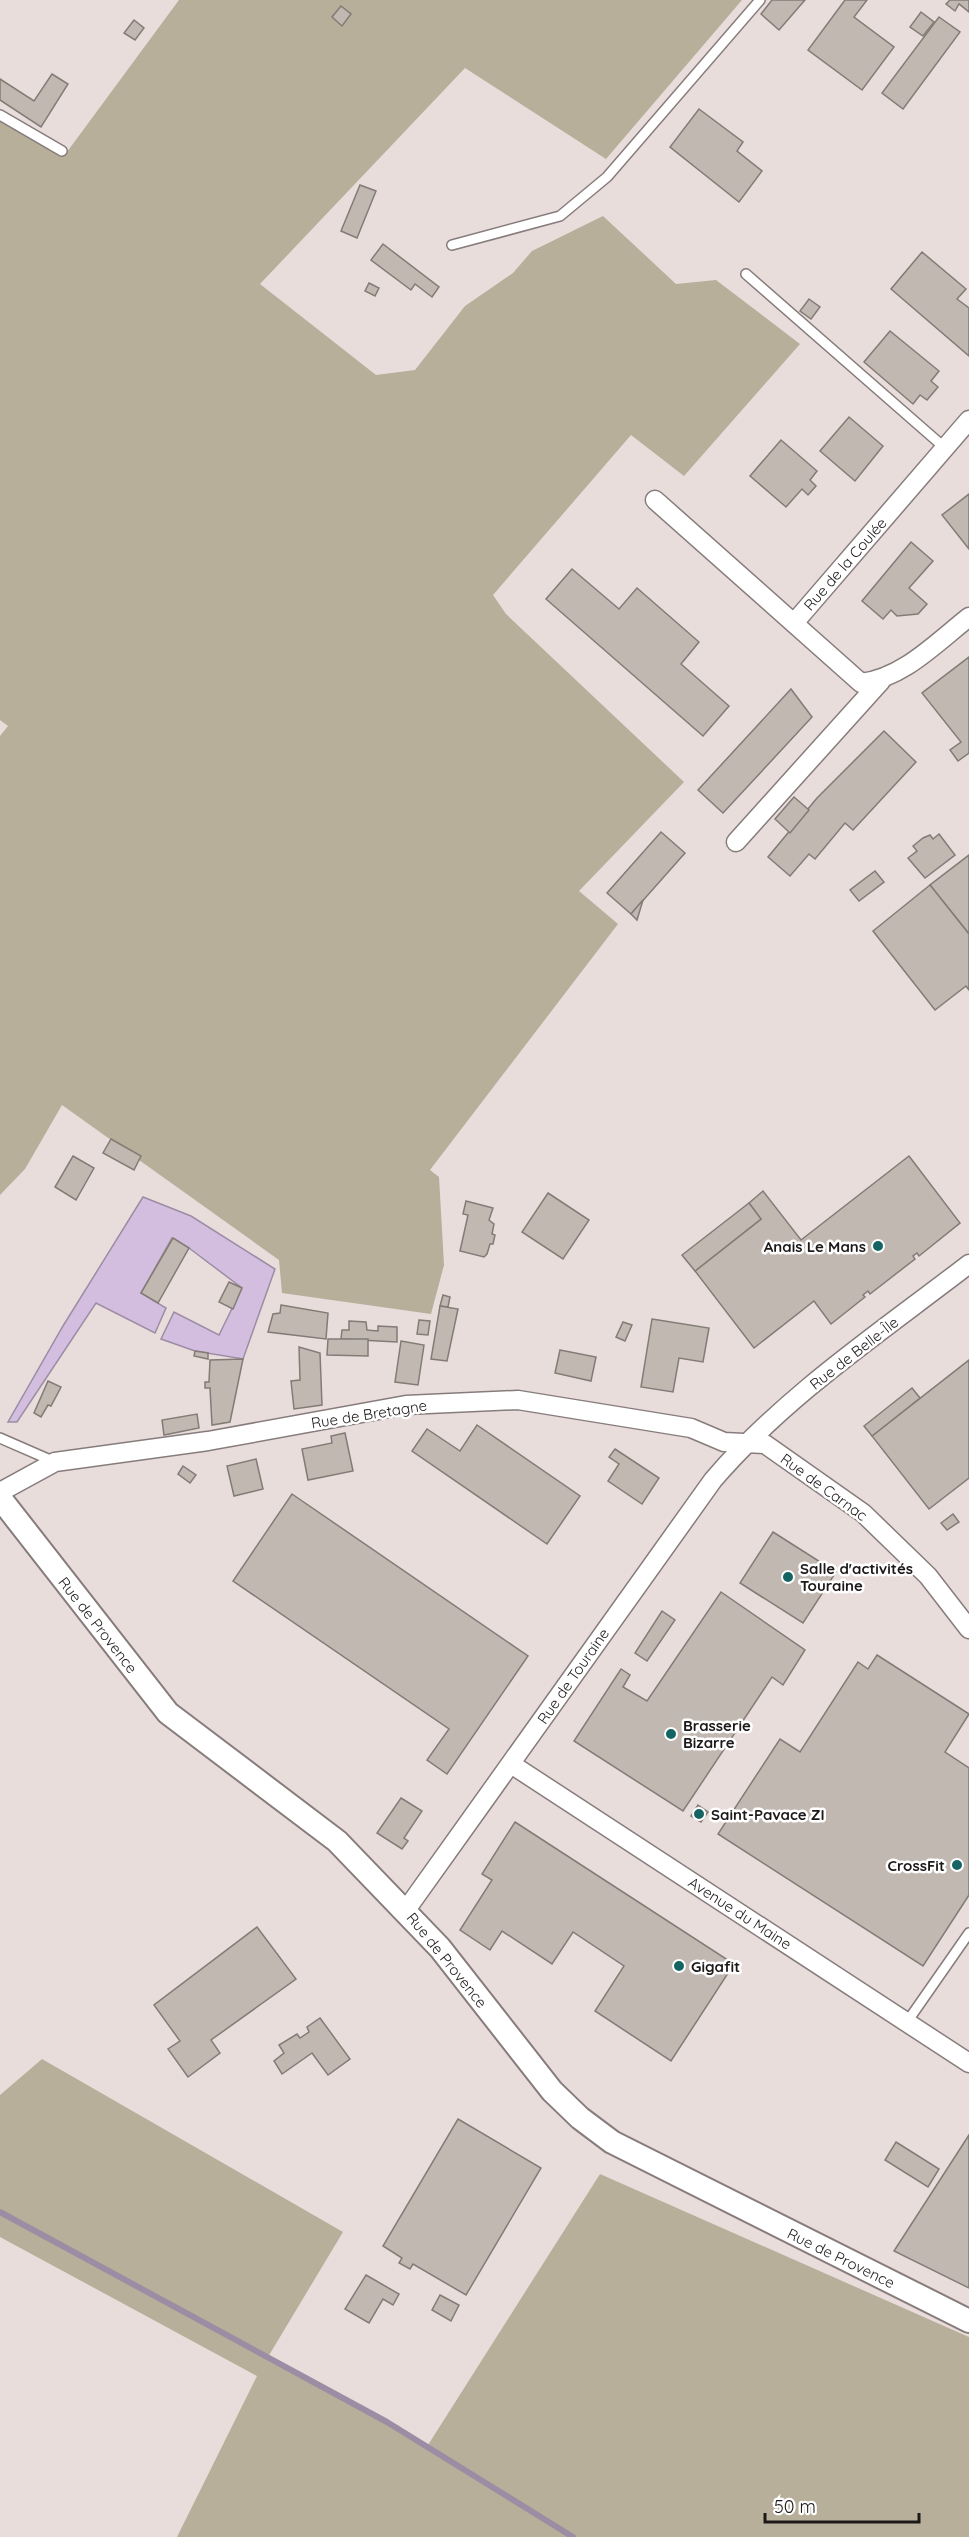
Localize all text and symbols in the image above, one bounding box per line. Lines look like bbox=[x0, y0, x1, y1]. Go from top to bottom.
street label: Rue de la Coulée bbox=[799, 514, 891, 614]
place label: Anais Le Mans bbox=[764, 1237, 866, 1256]
marker: Anais Le Mans bbox=[871, 1239, 885, 1253]
street label: Rue de Belle-Île bbox=[806, 1312, 902, 1394]
street label: Rue de Bretagne bbox=[310, 1395, 428, 1433]
street label: Rue de Carnac bbox=[777, 1449, 871, 1525]
place label: Salle d'activités Touraine bbox=[800, 1559, 913, 1595]
marker: Salle d'activités Touraine bbox=[781, 1570, 795, 1584]
street label: Rue de Provence bbox=[54, 1573, 142, 1677]
street label: Rue de Touraine bbox=[533, 1624, 613, 1728]
place label: Brasserie Bizarre bbox=[683, 1716, 751, 1752]
marker: Brasserie Bizarre bbox=[664, 1727, 678, 1741]
place label: Saint-Pavace ZI bbox=[711, 1805, 825, 1824]
marker: Saint-Pavace ZI bbox=[692, 1807, 706, 1821]
place label: CrossFit bbox=[887, 1856, 945, 1875]
marker: CrossFit bbox=[950, 1858, 964, 1872]
street label: Avenue du Maine bbox=[685, 1873, 795, 1953]
street label: Rue de Provence bbox=[403, 1908, 491, 2012]
place label: Gigafit bbox=[691, 1957, 740, 1976]
marker: Gigafit bbox=[672, 1959, 686, 1973]
street label: Rue de Provence bbox=[784, 2224, 898, 2292]
scale bar bbox=[765, 2486, 920, 2524]
text: 50 m bbox=[774, 2495, 816, 2518]

